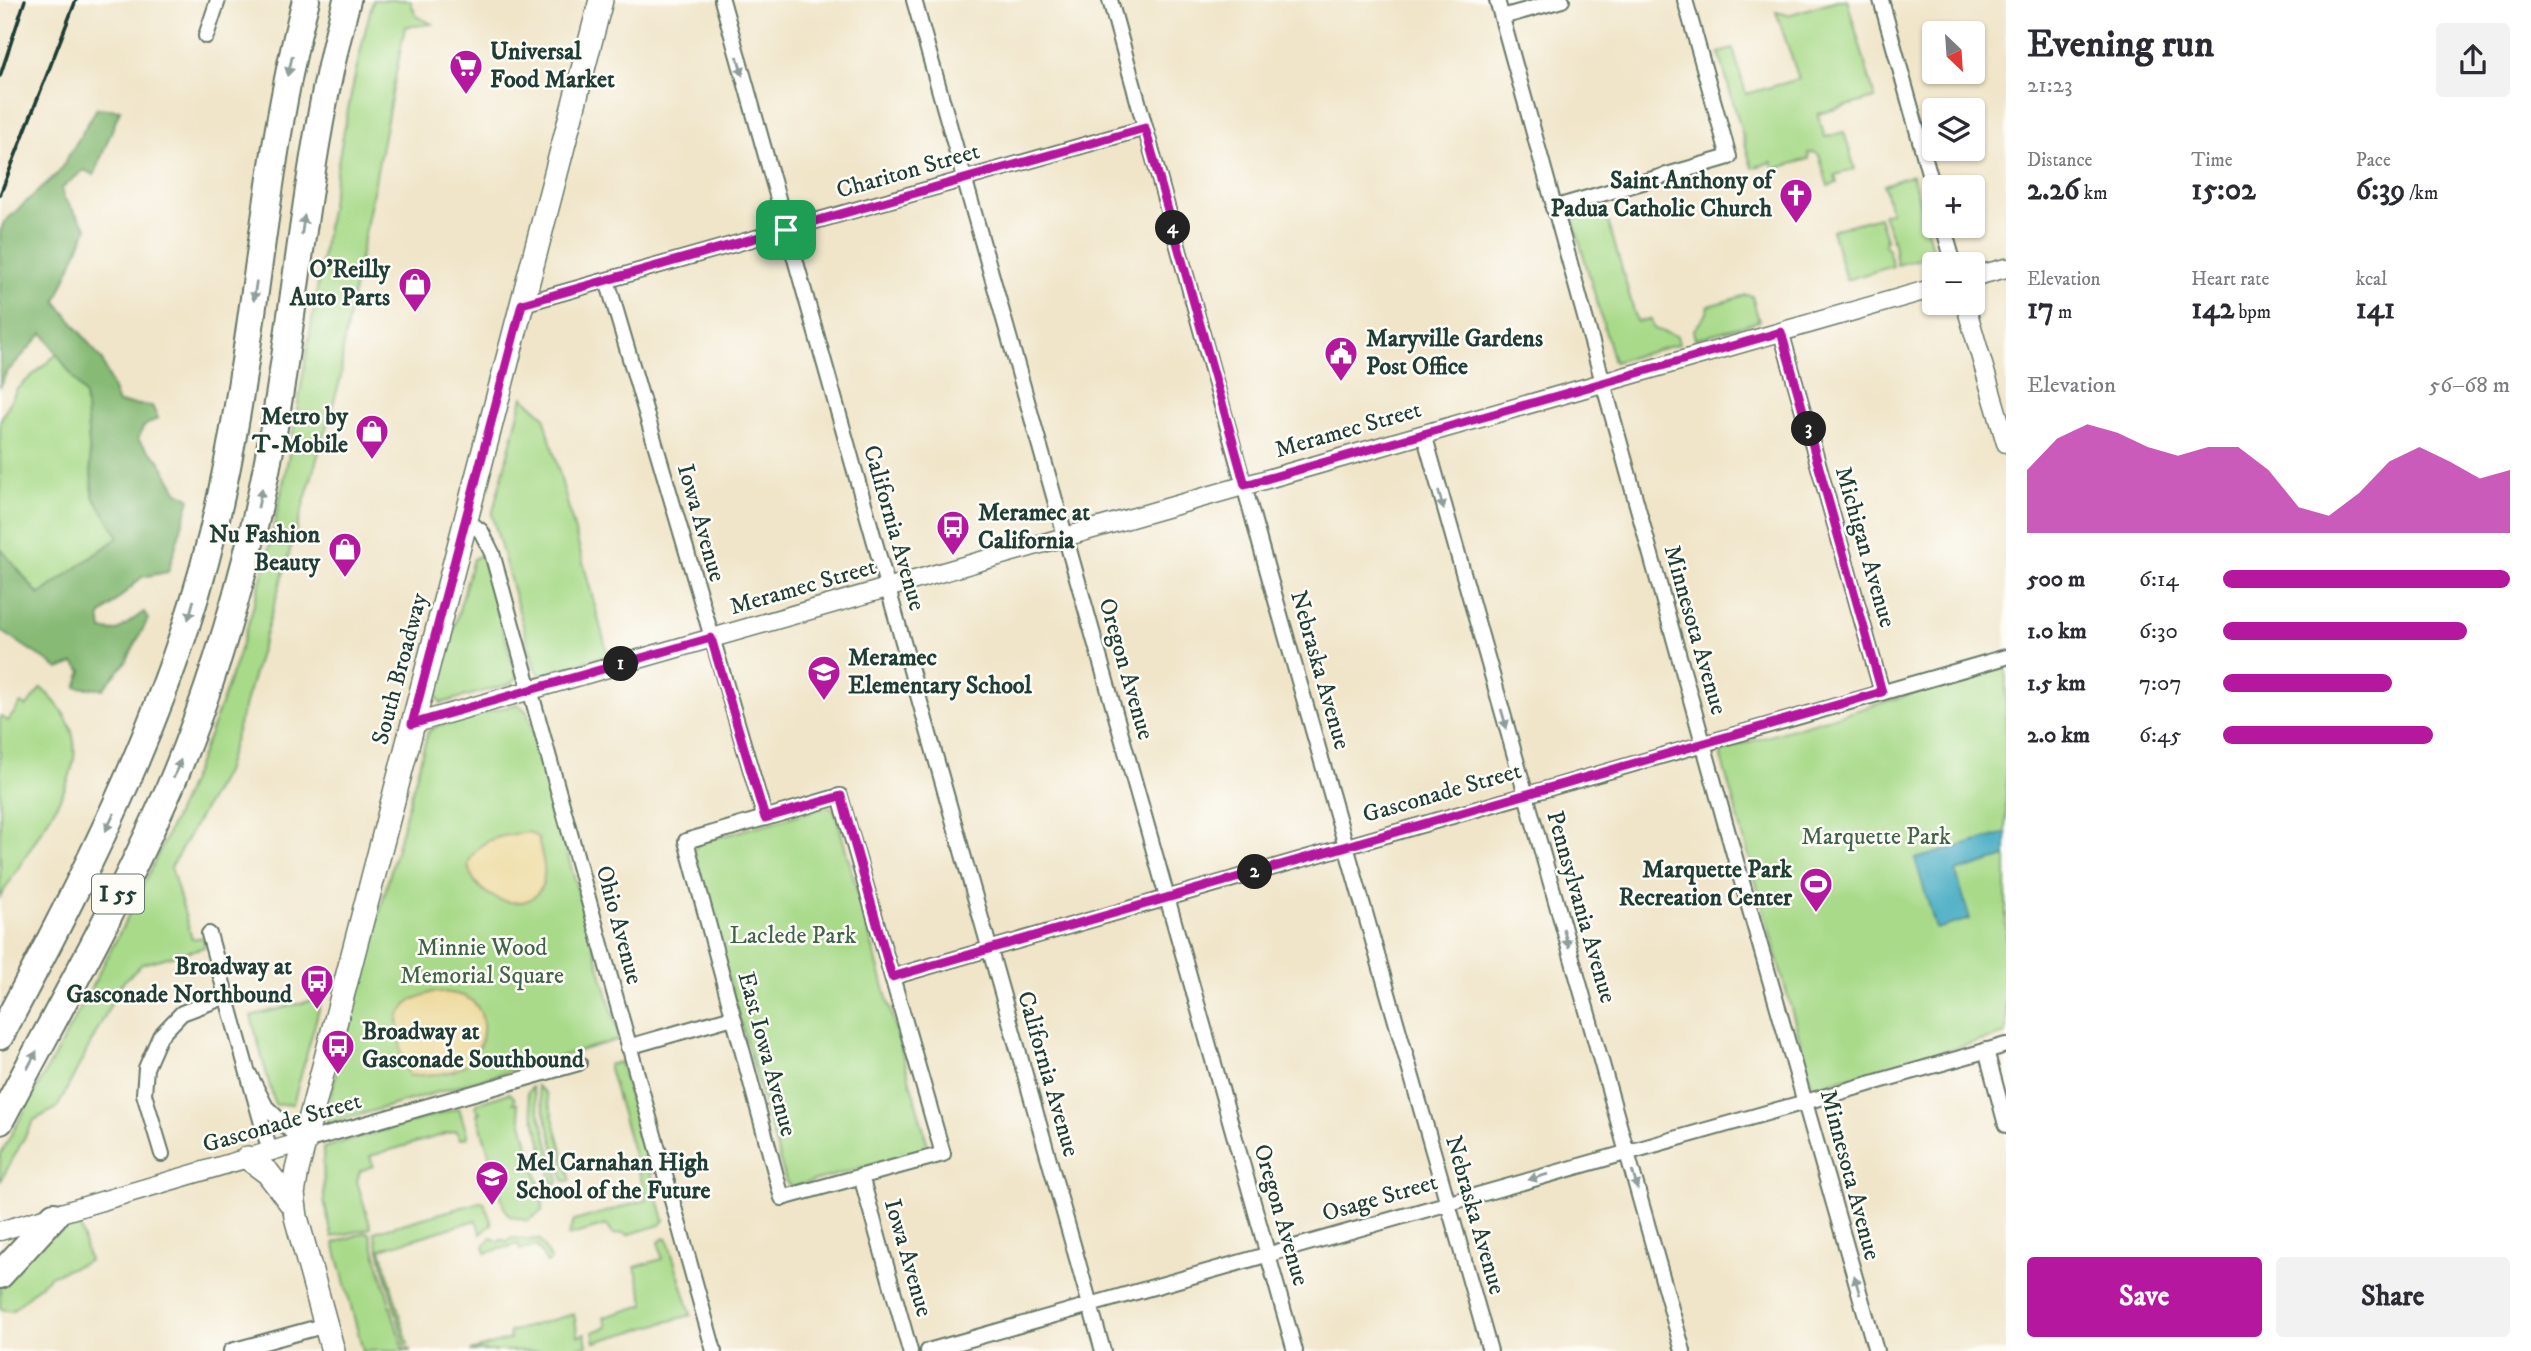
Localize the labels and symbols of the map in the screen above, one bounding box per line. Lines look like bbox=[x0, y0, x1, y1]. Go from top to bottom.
north arrow bbox=[1922, 21, 1984, 84]
place label: Universal Food Market bbox=[490, 37, 615, 95]
supermarket icon: Universal Food Market bbox=[447, 47, 485, 96]
one-way arrow bbox=[284, 55, 295, 77]
one-way arrow bbox=[736, 56, 746, 77]
street label: Chariton Street bbox=[833, 136, 983, 206]
place label: Saint Anthony of Padua Catholic Church bbox=[1550, 166, 1776, 224]
church icon: Saint Anthony of Padua Catholic Church bbox=[1777, 176, 1815, 225]
pin bbox=[756, 200, 816, 260]
pin: 4 bbox=[1156, 210, 1190, 246]
one-way arrow bbox=[298, 214, 309, 236]
place label: O'Reilly Auto Parts bbox=[289, 255, 391, 313]
shop icon: O'Reilly Auto Parts bbox=[396, 265, 434, 314]
one-way arrow bbox=[249, 280, 260, 302]
place label: Maryville Gardens Post Office bbox=[1366, 324, 1543, 382]
public building icon: Maryville Gardens Post Office bbox=[1322, 334, 1360, 383]
street label: Meramec Street bbox=[1271, 395, 1425, 465]
place label: Metro by T-Mobile bbox=[251, 402, 349, 460]
shop icon: Metro by T-Mobile bbox=[353, 412, 391, 461]
pin: 3 bbox=[1792, 412, 1826, 446]
street label: California Avenue bbox=[856, 442, 932, 614]
street label: Iowa Avenue bbox=[670, 461, 732, 585]
street label: Michigan Avenue bbox=[1828, 463, 1902, 631]
one-way arrow bbox=[255, 487, 266, 509]
one-way arrow bbox=[1437, 490, 1447, 511]
place label: Meramec at California bbox=[978, 498, 1090, 556]
bus stop icon: Meramec at California bbox=[934, 508, 972, 557]
place label: Nu Fashion Beauty bbox=[209, 520, 321, 578]
shop icon: Nu Fashion Beauty bbox=[326, 530, 364, 579]
street label: Minnesota Avenue bbox=[1656, 542, 1734, 718]
street label: Meramec Street bbox=[726, 552, 880, 622]
street label: Nebraska Avenue bbox=[1283, 587, 1357, 753]
street label: South Broadway bbox=[365, 589, 435, 748]
street label: Oregon Avenue bbox=[1091, 595, 1161, 743]
one-way arrow bbox=[186, 600, 196, 621]
place label: Meramec Elementary School bbox=[848, 643, 1032, 701]
pin: 1 bbox=[604, 646, 638, 682]
school or university icon: Meramec Elementary School bbox=[805, 653, 843, 702]
one-way arrow bbox=[1500, 709, 1510, 730]
street label: Gasconade Street bbox=[1359, 756, 1525, 830]
one-way arrow bbox=[171, 758, 182, 779]
street label: Pennsylvania Avenue bbox=[1539, 807, 1623, 1007]
one-way arrow bbox=[105, 812, 116, 832]
park label: Marquette Park bbox=[1801, 822, 1951, 852]
pin: 2 bbox=[1238, 854, 1272, 890]
place label: Marquette Park Recreation Center bbox=[1619, 855, 1793, 913]
street label: Ohio Avenue bbox=[589, 862, 649, 988]
sports icon: Marquette Park Recreation Center bbox=[1797, 865, 1835, 914]
road number: I 55 bbox=[92, 874, 144, 914]
park label: Laclede Park bbox=[730, 921, 856, 951]
one-way arrow bbox=[1562, 928, 1572, 949]
park label: Minnie Wood Memorial Square bbox=[400, 933, 564, 991]
place label: Broadway at Gasconade Northbound bbox=[66, 952, 293, 1010]
bus stop icon: Broadway at Gasconade Northbound bbox=[298, 962, 336, 1011]
street label: East Iowa Avenue bbox=[731, 968, 803, 1140]
street label: California Avenue bbox=[1010, 988, 1086, 1160]
place label: Broadway at Gasconade Southbound bbox=[362, 1017, 585, 1075]
bus stop icon: Broadway at Gasconade Southbound bbox=[319, 1027, 357, 1076]
one-way arrow bbox=[26, 1050, 37, 1070]
street label: Gasconade Street bbox=[199, 1086, 365, 1160]
street label: Minnesota Avenue bbox=[1813, 1087, 1887, 1263]
street label: Nebraska Avenue bbox=[1438, 1132, 1512, 1298]
street label: Oregon Avenue bbox=[1246, 1141, 1316, 1289]
place label: Mel Carnahan High School of the Future bbox=[516, 1148, 711, 1206]
school or university icon: Mel Carnahan High School of the Future bbox=[473, 1158, 511, 1207]
street label: Osage Street bbox=[1319, 1167, 1442, 1229]
one-way arrow bbox=[1630, 1169, 1641, 1191]
one-way arrow bbox=[1527, 1172, 1548, 1182]
street label: Iowa Avenue bbox=[877, 1196, 939, 1320]
one-way arrow bbox=[1852, 1275, 1862, 1296]

